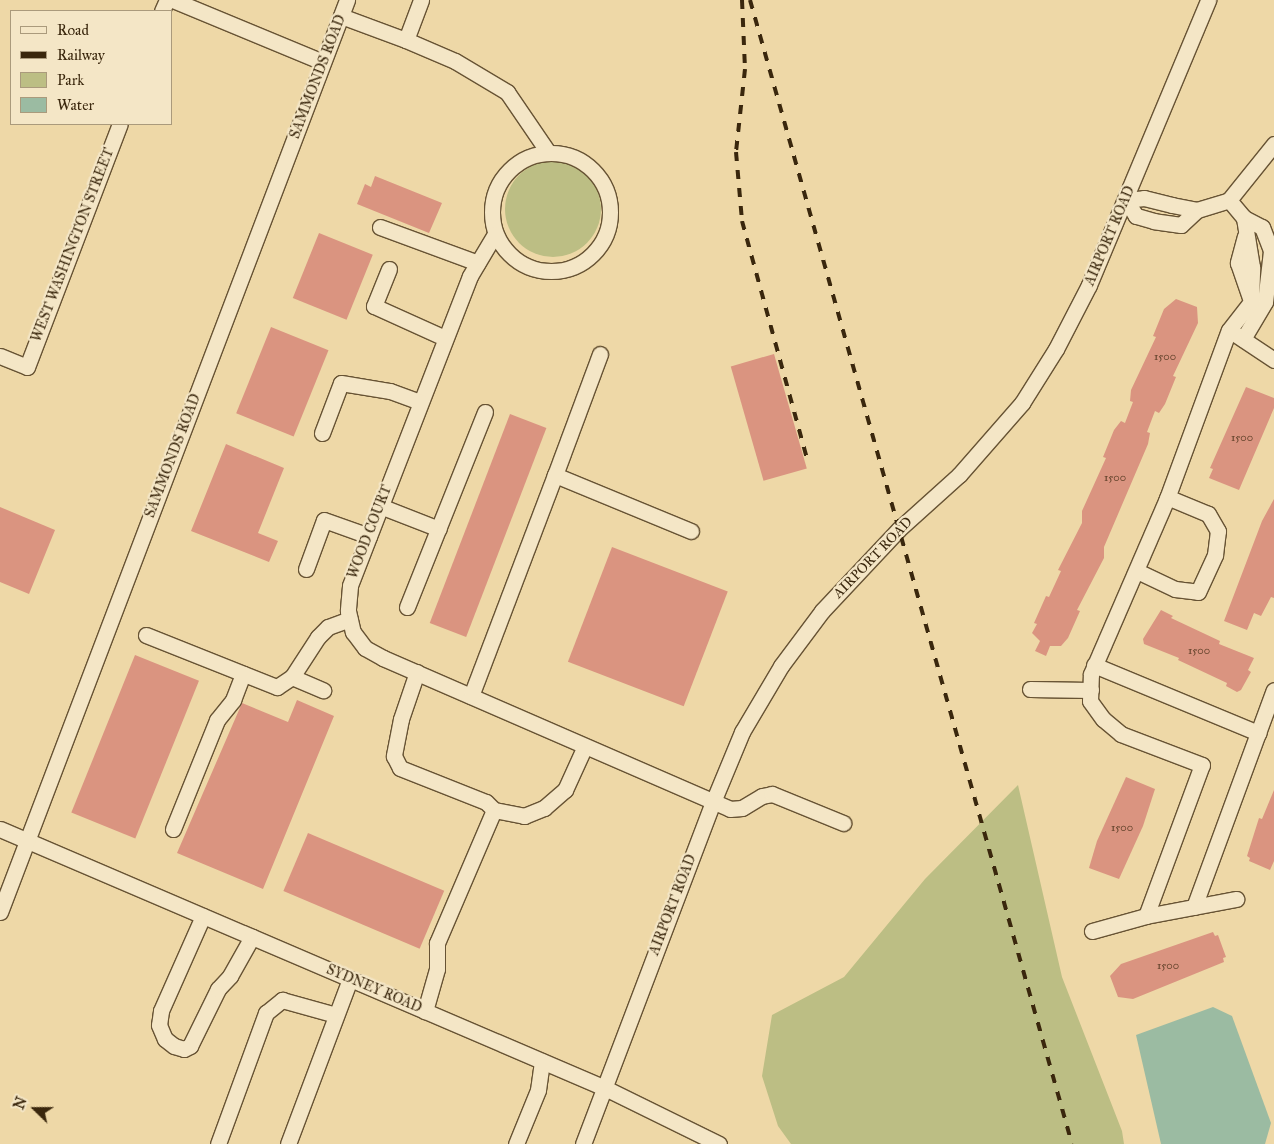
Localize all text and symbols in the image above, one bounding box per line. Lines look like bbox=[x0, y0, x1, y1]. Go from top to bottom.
legend bbox=[10, 10, 172, 125]
street label: SAMMONDS ROAD bbox=[287, 13, 349, 141]
text: Road bbox=[57, 21, 89, 39]
text: Railway bbox=[57, 46, 105, 64]
text: Park bbox=[57, 71, 84, 89]
text: Water bbox=[57, 96, 94, 114]
street label: WEST WASHINGTON STREET bbox=[28, 146, 118, 344]
street label: AIRPORT ROAD bbox=[1081, 184, 1139, 288]
house number: 1500 bbox=[1154, 350, 1176, 364]
street label: SAMMONDS ROAD bbox=[142, 392, 204, 520]
house number: 1500 bbox=[1231, 431, 1253, 445]
house number: 1500 bbox=[1104, 471, 1126, 485]
street label: WOOD COURT bbox=[344, 483, 396, 581]
street label: AIRPORT ROAD bbox=[830, 514, 916, 602]
house number: 1500 bbox=[1188, 644, 1210, 658]
house number: 1500 bbox=[1111, 821, 1133, 835]
street label: AIRPORT ROAD bbox=[646, 852, 700, 958]
house number: 1500 bbox=[1157, 959, 1179, 973]
street label: SYDNEY ROAD bbox=[324, 961, 424, 1017]
north arrow bbox=[10, 1084, 60, 1134]
text: N bbox=[11, 1095, 31, 1112]

